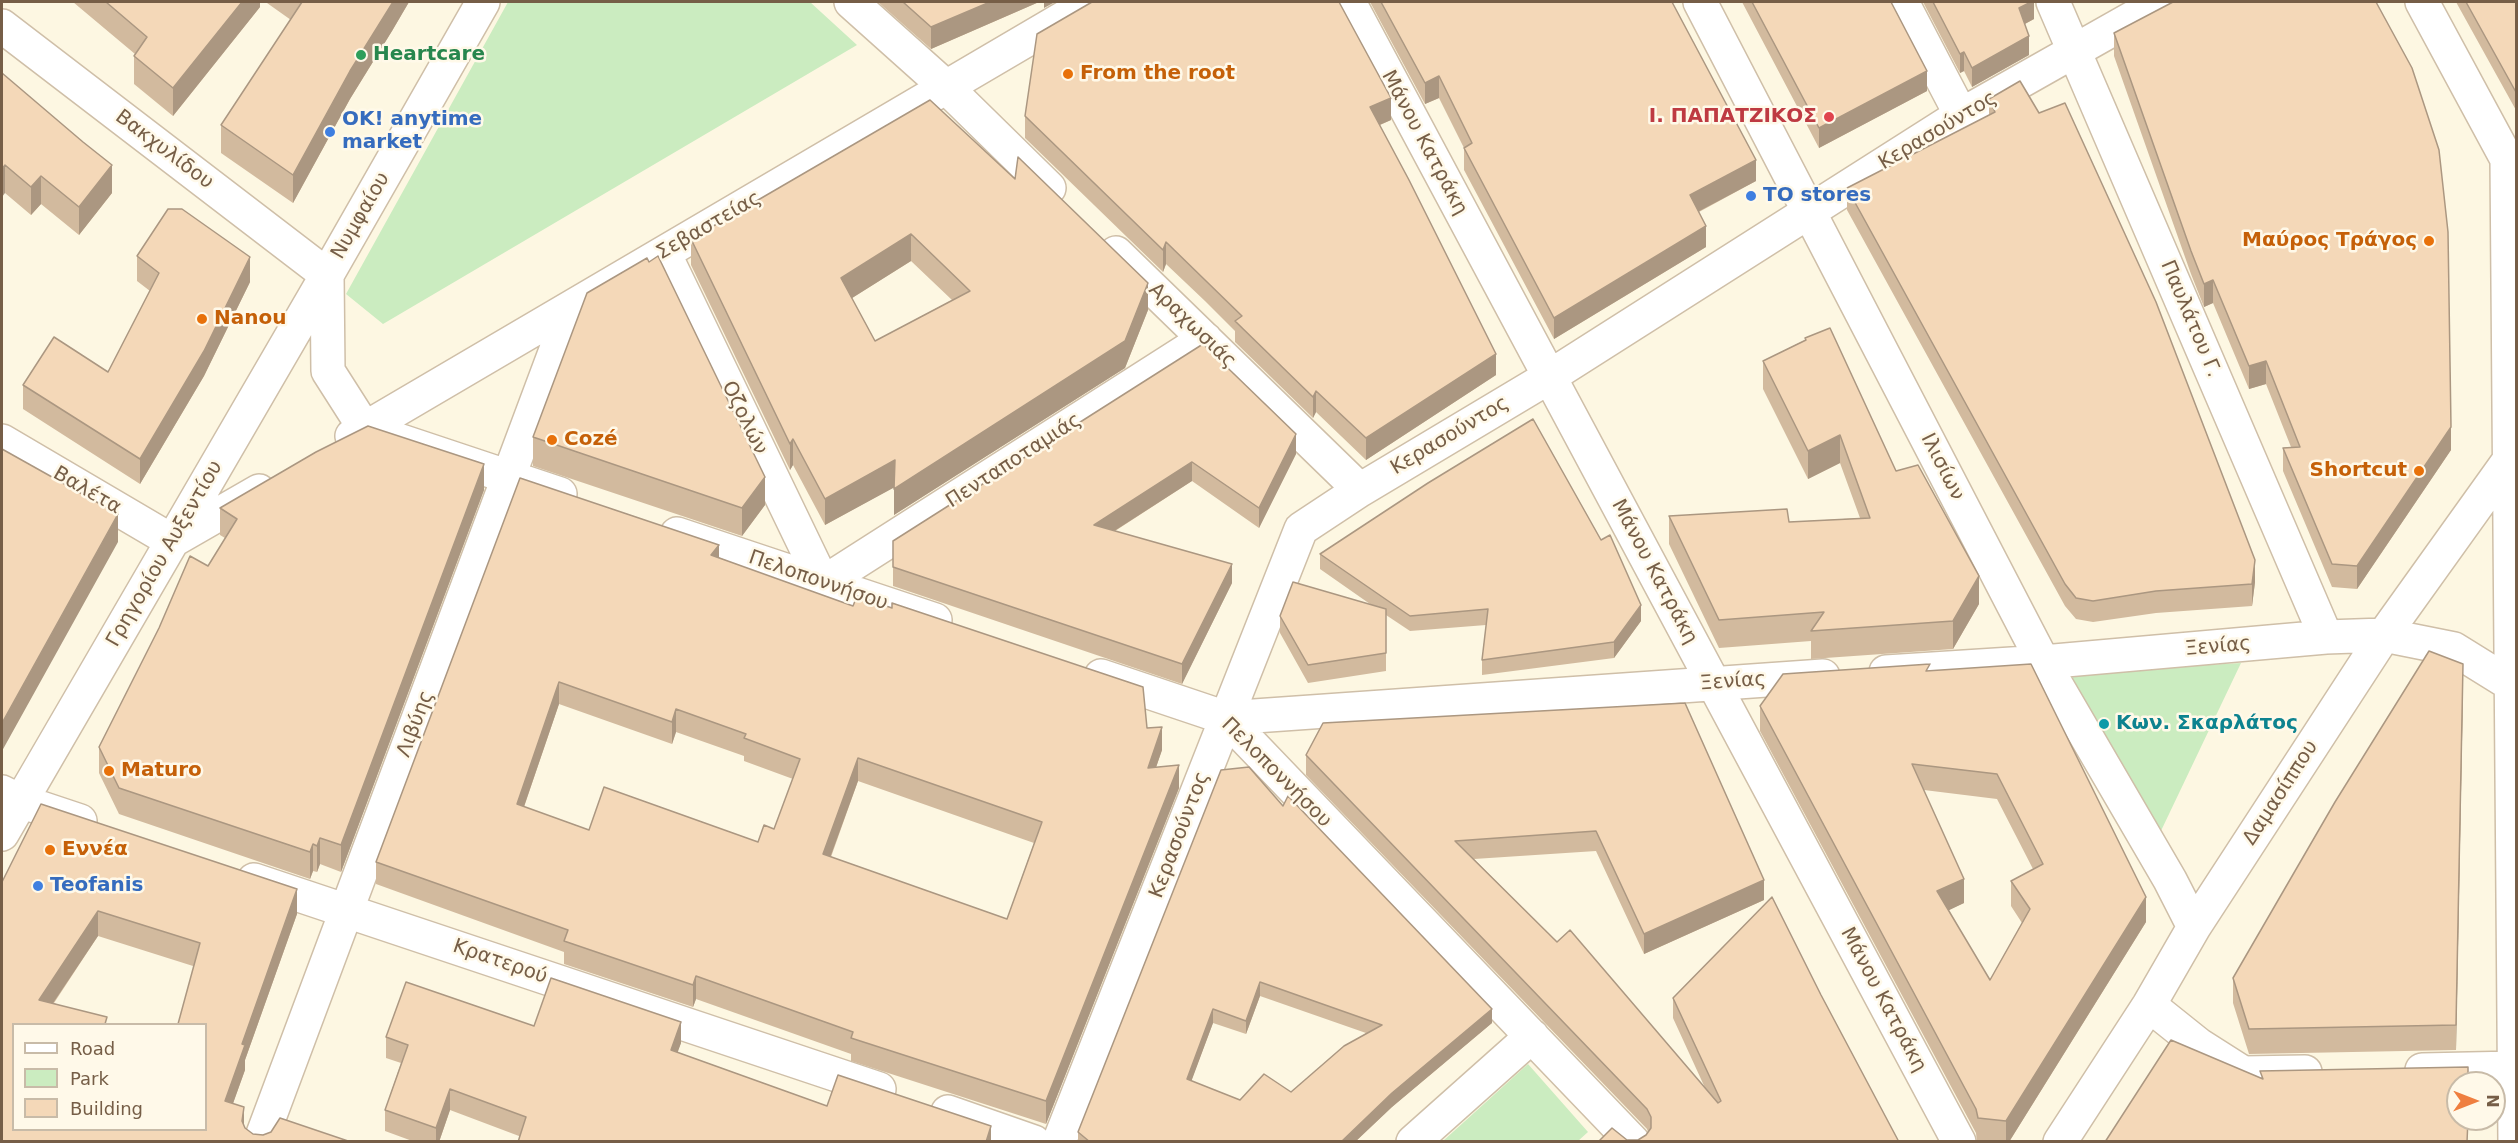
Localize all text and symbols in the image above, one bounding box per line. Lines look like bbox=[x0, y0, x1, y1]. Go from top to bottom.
place label: Heartcare bbox=[373, 43, 485, 67]
marker: Heartcare bbox=[354, 48, 368, 62]
place label: From the root bbox=[1080, 62, 1235, 86]
marker: From the root bbox=[1061, 67, 1075, 81]
street label: Μάνου Κατράκη bbox=[1376, 67, 1472, 219]
street label: Κερασούντος bbox=[1875, 86, 2001, 176]
street label: Βακχυλίδου bbox=[110, 105, 218, 195]
place label: Ι. ΠΑΠΑΤΖΙΚΟΣ bbox=[1649, 105, 1817, 129]
place label: OK! anytime market bbox=[342, 108, 482, 155]
marker: Ι. ΠΑΠΑΤΖΙΚΟΣ bbox=[1822, 110, 1836, 124]
marker: OK! anytime market bbox=[323, 125, 337, 139]
street label: Νυμφαίου bbox=[327, 168, 395, 264]
place label: TO stores bbox=[1763, 184, 1871, 208]
street label: Σεβαστείας bbox=[653, 186, 765, 266]
marker: TO stores bbox=[1744, 189, 1758, 203]
place label: Μαύρος Τράγος bbox=[2242, 229, 2417, 253]
marker: Μαύρος Τράγος bbox=[2422, 234, 2436, 248]
street label: Παυλάτου Γ. bbox=[2155, 257, 2225, 381]
street label: Αραχωσιάς bbox=[1143, 278, 1241, 374]
place label: Nanou bbox=[214, 307, 286, 331]
marker: Nanou bbox=[195, 312, 209, 326]
street label: Οζολών bbox=[716, 377, 772, 459]
street label: Κερασούντος bbox=[1387, 391, 1513, 481]
street label: Πενταποταμιάς bbox=[942, 408, 1086, 514]
place label: Cozé bbox=[564, 428, 618, 452]
street label: Ιλισίων bbox=[1915, 430, 1969, 504]
marker: Cozé bbox=[545, 433, 559, 447]
street label: Γρηγορίου Αυξεντίου bbox=[102, 457, 228, 651]
place label: Shortcut bbox=[2310, 459, 2407, 483]
street label: Βαλέτα bbox=[49, 462, 125, 520]
marker: Shortcut bbox=[2412, 464, 2426, 478]
street label: Μάνου Κατράκη bbox=[1606, 496, 1702, 648]
street label: Πελοποννήσου bbox=[745, 546, 891, 616]
street label: Ξενίας bbox=[2184, 632, 2252, 662]
street label: Ξενίας bbox=[1699, 668, 1767, 696]
street label: Λιβύης bbox=[392, 687, 440, 761]
place label: Κων. Σκαρλάτος bbox=[2116, 712, 2298, 736]
street label: Πελοποννήσου bbox=[1216, 713, 1336, 833]
marker: Κων. Σκαρλάτος bbox=[2097, 717, 2111, 731]
street label: Δαμασίππου bbox=[2238, 736, 2324, 850]
place label: Maturo bbox=[121, 759, 202, 783]
marker: Maturo bbox=[102, 764, 116, 778]
street label: Κερασούντος bbox=[1145, 768, 1215, 902]
place label: Εννέα bbox=[62, 838, 128, 862]
marker: Εννέα bbox=[43, 843, 57, 857]
place label: Teofanis bbox=[50, 874, 143, 898]
marker: Teofanis bbox=[31, 879, 45, 893]
street label: Μάνου Κατράκη bbox=[1835, 924, 1931, 1076]
street label: Κρατερού bbox=[450, 935, 550, 989]
legend bbox=[12, 1023, 207, 1131]
text: Road bbox=[70, 1038, 115, 1059]
text: Park bbox=[70, 1068, 109, 1089]
north arrow bbox=[2446, 1071, 2506, 1131]
text: N bbox=[2483, 1094, 2502, 1108]
text: Building bbox=[70, 1098, 143, 1119]

